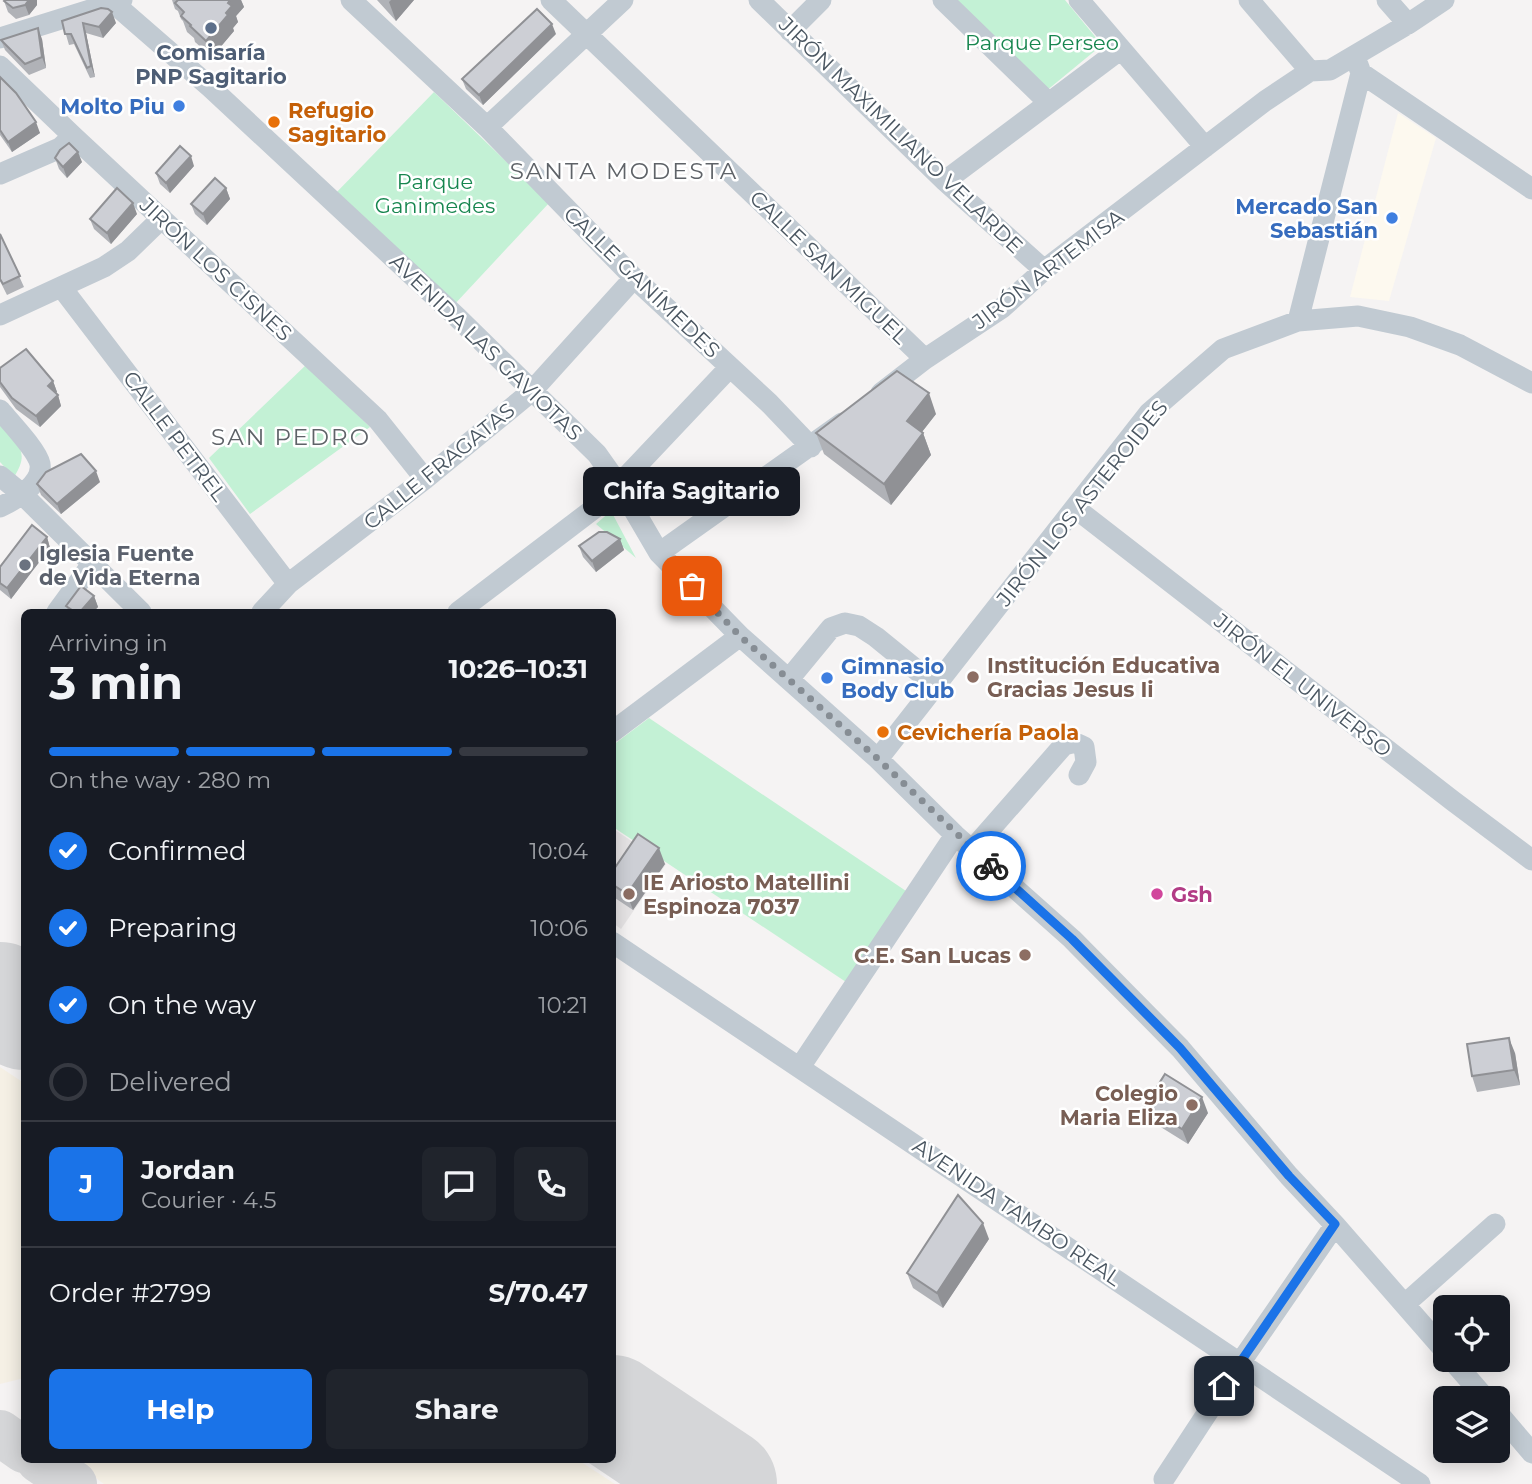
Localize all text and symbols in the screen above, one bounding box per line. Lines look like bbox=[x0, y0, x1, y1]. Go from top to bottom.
street label: JIRÓN MAXIMILIANO VELARDE bbox=[773, 11, 1028, 258]
marker: Comisaría PNP Sagitario bbox=[203, 20, 219, 36]
park label: Parque Perseo bbox=[965, 30, 1119, 55]
place label: Comisaría PNP Sagitario bbox=[135, 40, 287, 89]
place label: Molto Piu bbox=[60, 94, 165, 119]
marker: Molto Piu bbox=[171, 98, 187, 114]
place label: Refugio Sagitario bbox=[288, 98, 386, 147]
marker: Refugio Sagitario bbox=[266, 114, 282, 130]
district label: SANTA MODESTA bbox=[510, 157, 738, 185]
park label: Parque Ganimedes bbox=[375, 169, 495, 218]
street label: CALLE SAN MIGUEL bbox=[745, 185, 914, 349]
street label: JIRÓN LOS CISNES bbox=[134, 191, 297, 346]
place label: Mercado San Sebastián bbox=[1235, 194, 1378, 243]
street label: CALLE GANÍMEDES bbox=[559, 201, 725, 363]
street label: JIRÓN ARTEMISA bbox=[967, 203, 1129, 335]
marker: Mercado San Sebastián bbox=[1384, 210, 1400, 226]
street label: AVENIDA LAS GAVIOTAS bbox=[385, 249, 587, 445]
street label: CALLE PETREL bbox=[118, 366, 232, 506]
street label: JIRÓN LOS ASTEROIDES bbox=[991, 395, 1173, 612]
street label: CALLE FRAGATAS bbox=[358, 397, 520, 535]
district label: SAN PEDRO bbox=[211, 423, 371, 451]
callout: Chifa Sagitario bbox=[584, 467, 800, 516]
text: Chifa Sagitario bbox=[603, 477, 780, 505]
place label: Iglesia Fuente de Vida Eterna bbox=[39, 541, 200, 590]
pin bbox=[662, 556, 722, 616]
marker: Iglesia Fuente de Vida Eterna bbox=[17, 557, 33, 573]
icon: bag bbox=[673, 567, 711, 605]
street label: JIRÓN EL UNIVERSO bbox=[1209, 607, 1397, 762]
text: Arriving in bbox=[49, 629, 168, 657]
text: 10:26–10:31 bbox=[449, 653, 588, 685]
place label: Institución Educativa Gracias Jesus Ii bbox=[987, 653, 1220, 702]
text: 3 min bbox=[49, 654, 183, 711]
place label: Gimnasio Body Club bbox=[841, 654, 954, 703]
marker: Institución Educativa Gracias Jesus Ii bbox=[965, 669, 981, 685]
marker: Gimnasio Body Club bbox=[819, 670, 835, 686]
place label: Cevichería Paola bbox=[897, 720, 1079, 745]
marker: Cevichería Paola bbox=[875, 724, 891, 740]
text: On the way · 280 m bbox=[49, 766, 271, 794]
courier bbox=[956, 831, 1026, 901]
icon: check bbox=[49, 832, 87, 870]
text: Confirmed bbox=[108, 835, 247, 867]
text: 10:04 bbox=[529, 837, 588, 865]
icon: bike bbox=[972, 847, 1010, 885]
place label: IE Ariosto Matellini Espinoza 7037 bbox=[643, 870, 850, 919]
place label: Gsh bbox=[1171, 882, 1213, 907]
marker: IE Ariosto Matellini Espinoza 7037 bbox=[621, 886, 637, 902]
marker: Gsh bbox=[1149, 886, 1165, 902]
icon: check bbox=[49, 909, 87, 947]
text: Preparing bbox=[108, 912, 237, 944]
text: 10:06 bbox=[530, 914, 588, 942]
place label: C.E. San Lucas bbox=[854, 943, 1011, 968]
marker: C.E. San Lucas bbox=[1017, 947, 1033, 963]
icon: check bbox=[49, 986, 87, 1024]
text: On the way bbox=[108, 989, 256, 1021]
text: 10:21 bbox=[538, 991, 588, 1019]
text: Delivered bbox=[108, 1066, 232, 1098]
place label: Colegio Maria Eliza bbox=[1060, 1081, 1178, 1130]
marker: Colegio Maria Eliza bbox=[1184, 1097, 1200, 1113]
street label: AVENIDA TAMBO REAL bbox=[908, 1133, 1126, 1291]
button: chat bbox=[422, 1147, 496, 1221]
button: phone bbox=[514, 1147, 588, 1221]
text: Jordan bbox=[141, 1154, 235, 1186]
text: J bbox=[79, 1168, 93, 1200]
text: Courier · 4.5 bbox=[141, 1186, 276, 1214]
text: Order #2799 bbox=[49, 1277, 211, 1309]
text: S/70.47 bbox=[488, 1277, 588, 1309]
map controls bbox=[1433, 1295, 1510, 1463]
button: locate bbox=[1433, 1295, 1510, 1372]
pin bbox=[1194, 1356, 1254, 1416]
icon: home bbox=[1205, 1367, 1243, 1405]
button: Help bbox=[49, 1369, 312, 1449]
button: Share bbox=[326, 1369, 588, 1449]
button: layers bbox=[1433, 1386, 1510, 1463]

